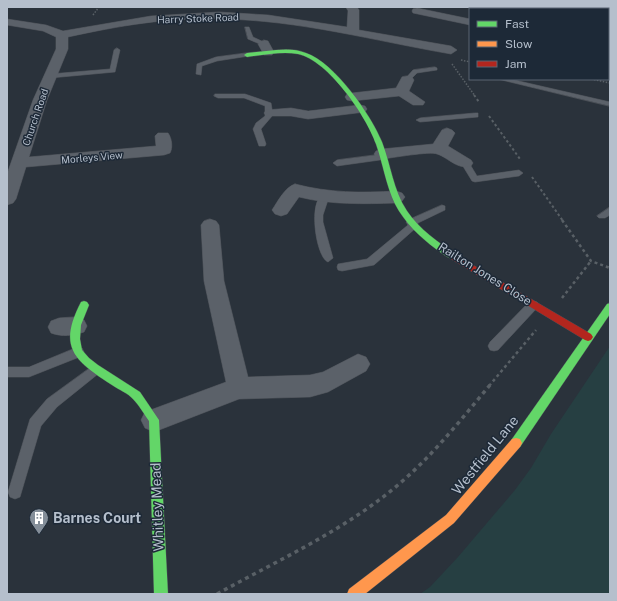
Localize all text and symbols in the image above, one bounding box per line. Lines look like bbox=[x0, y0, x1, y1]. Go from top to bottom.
legend bbox=[469, 8, 609, 80]
street label: Harry Stoke Road bbox=[157, 11, 239, 25]
text: Fast bbox=[505, 17, 530, 31]
text: Slow bbox=[505, 37, 533, 51]
text: Jam bbox=[505, 57, 527, 71]
street label: Church Road bbox=[20, 87, 50, 147]
street label: Morleys View bbox=[61, 148, 124, 166]
street label: Railton Jones Close bbox=[436, 240, 534, 308]
street label: Westfield Lane bbox=[448, 412, 522, 498]
street label: Whitley Mead bbox=[147, 462, 167, 552]
building icon: Barnes Court bbox=[28, 507, 50, 535]
place label: Barnes Court bbox=[53, 510, 141, 526]

